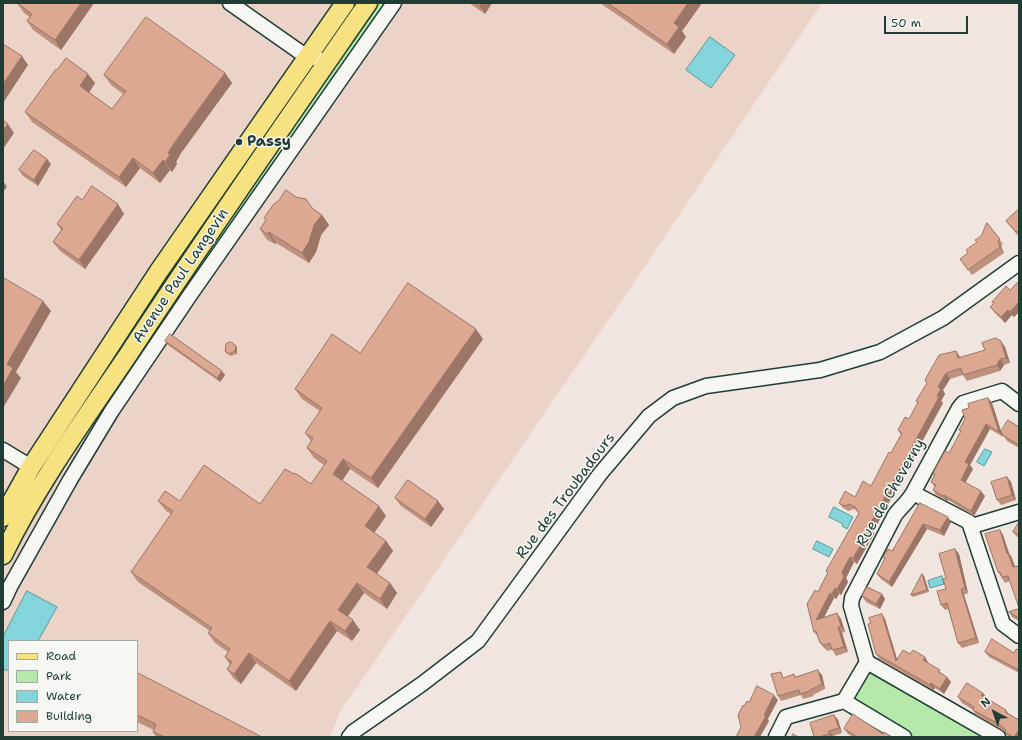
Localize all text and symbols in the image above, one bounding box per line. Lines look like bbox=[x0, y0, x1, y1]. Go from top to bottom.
scale bar bbox=[886, 8, 970, 34]
text: 50 m bbox=[891, 15, 921, 31]
place label: Passy bbox=[247, 133, 291, 151]
marker: Passy bbox=[234, 137, 244, 147]
street label: Avenue Paul Langevin bbox=[129, 205, 233, 347]
street label: Rue des Troubadours bbox=[513, 429, 619, 563]
street label: Rue de Cheverny bbox=[853, 436, 929, 550]
legend bbox=[8, 640, 138, 732]
text: Road bbox=[46, 648, 76, 664]
text: Park bbox=[46, 668, 72, 684]
text: Water bbox=[46, 688, 81, 704]
north arrow bbox=[974, 692, 1014, 732]
text: N bbox=[978, 694, 994, 711]
text: Building bbox=[46, 708, 92, 724]

